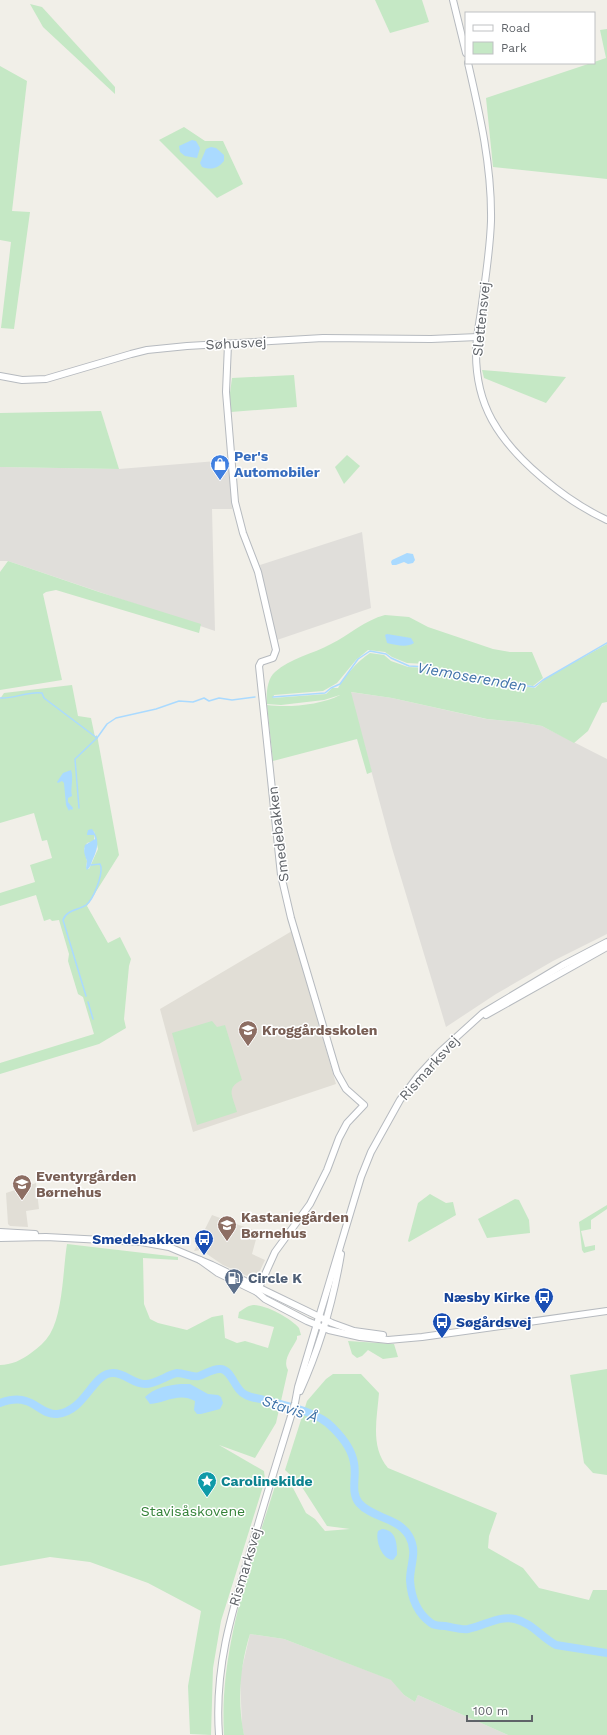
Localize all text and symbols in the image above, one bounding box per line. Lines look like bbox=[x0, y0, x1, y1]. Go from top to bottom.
legend bbox=[465, 12, 595, 64]
text: Road bbox=[501, 21, 530, 35]
text: Park bbox=[501, 41, 527, 55]
street label: Slettensvej bbox=[469, 281, 493, 357]
street label: Søhusvej bbox=[205, 333, 267, 353]
place label: Per's Automobiler bbox=[234, 448, 320, 480]
shop icon: Per's Automobiler bbox=[209, 453, 231, 481]
water label: Viemoserenden bbox=[416, 659, 528, 695]
street label: Smedebakken bbox=[264, 785, 292, 883]
school or university icon: Kroggårdsskolen bbox=[237, 1019, 259, 1047]
place label: Kroggårdsskolen bbox=[262, 1022, 378, 1038]
street label: Rismarksvej bbox=[396, 1032, 462, 1104]
place label: Eventyrgården Børnehus bbox=[36, 1168, 136, 1200]
school or university icon: Eventyrgården Børnehus bbox=[11, 1173, 33, 1201]
place label: Kastaniegården Børnehus bbox=[241, 1209, 349, 1241]
school or university icon: Kastaniegården Børnehus bbox=[216, 1214, 238, 1242]
bus stop icon: Smedebakken bbox=[193, 1228, 215, 1256]
place label: Smedebakken bbox=[92, 1231, 190, 1247]
fuel station icon: Circle K bbox=[223, 1267, 245, 1295]
place label: Circle K bbox=[248, 1270, 302, 1286]
bus stop icon: Næsby Kirke bbox=[533, 1286, 555, 1314]
place label: Næsby Kirke bbox=[444, 1289, 530, 1305]
bus stop icon: Søgårdsvej bbox=[431, 1311, 453, 1339]
place label: Søgårdsvej bbox=[456, 1314, 531, 1330]
water label: Stavis Å bbox=[260, 1391, 320, 1427]
place icon: Carolinekilde bbox=[196, 1470, 218, 1498]
place label: Carolinekilde bbox=[221, 1473, 313, 1489]
park label: Stavisåskovene bbox=[141, 1503, 245, 1519]
street label: Rismarksvej bbox=[225, 1526, 265, 1608]
scale bar bbox=[467, 1697, 532, 1723]
text: 100 m bbox=[473, 1704, 508, 1718]

